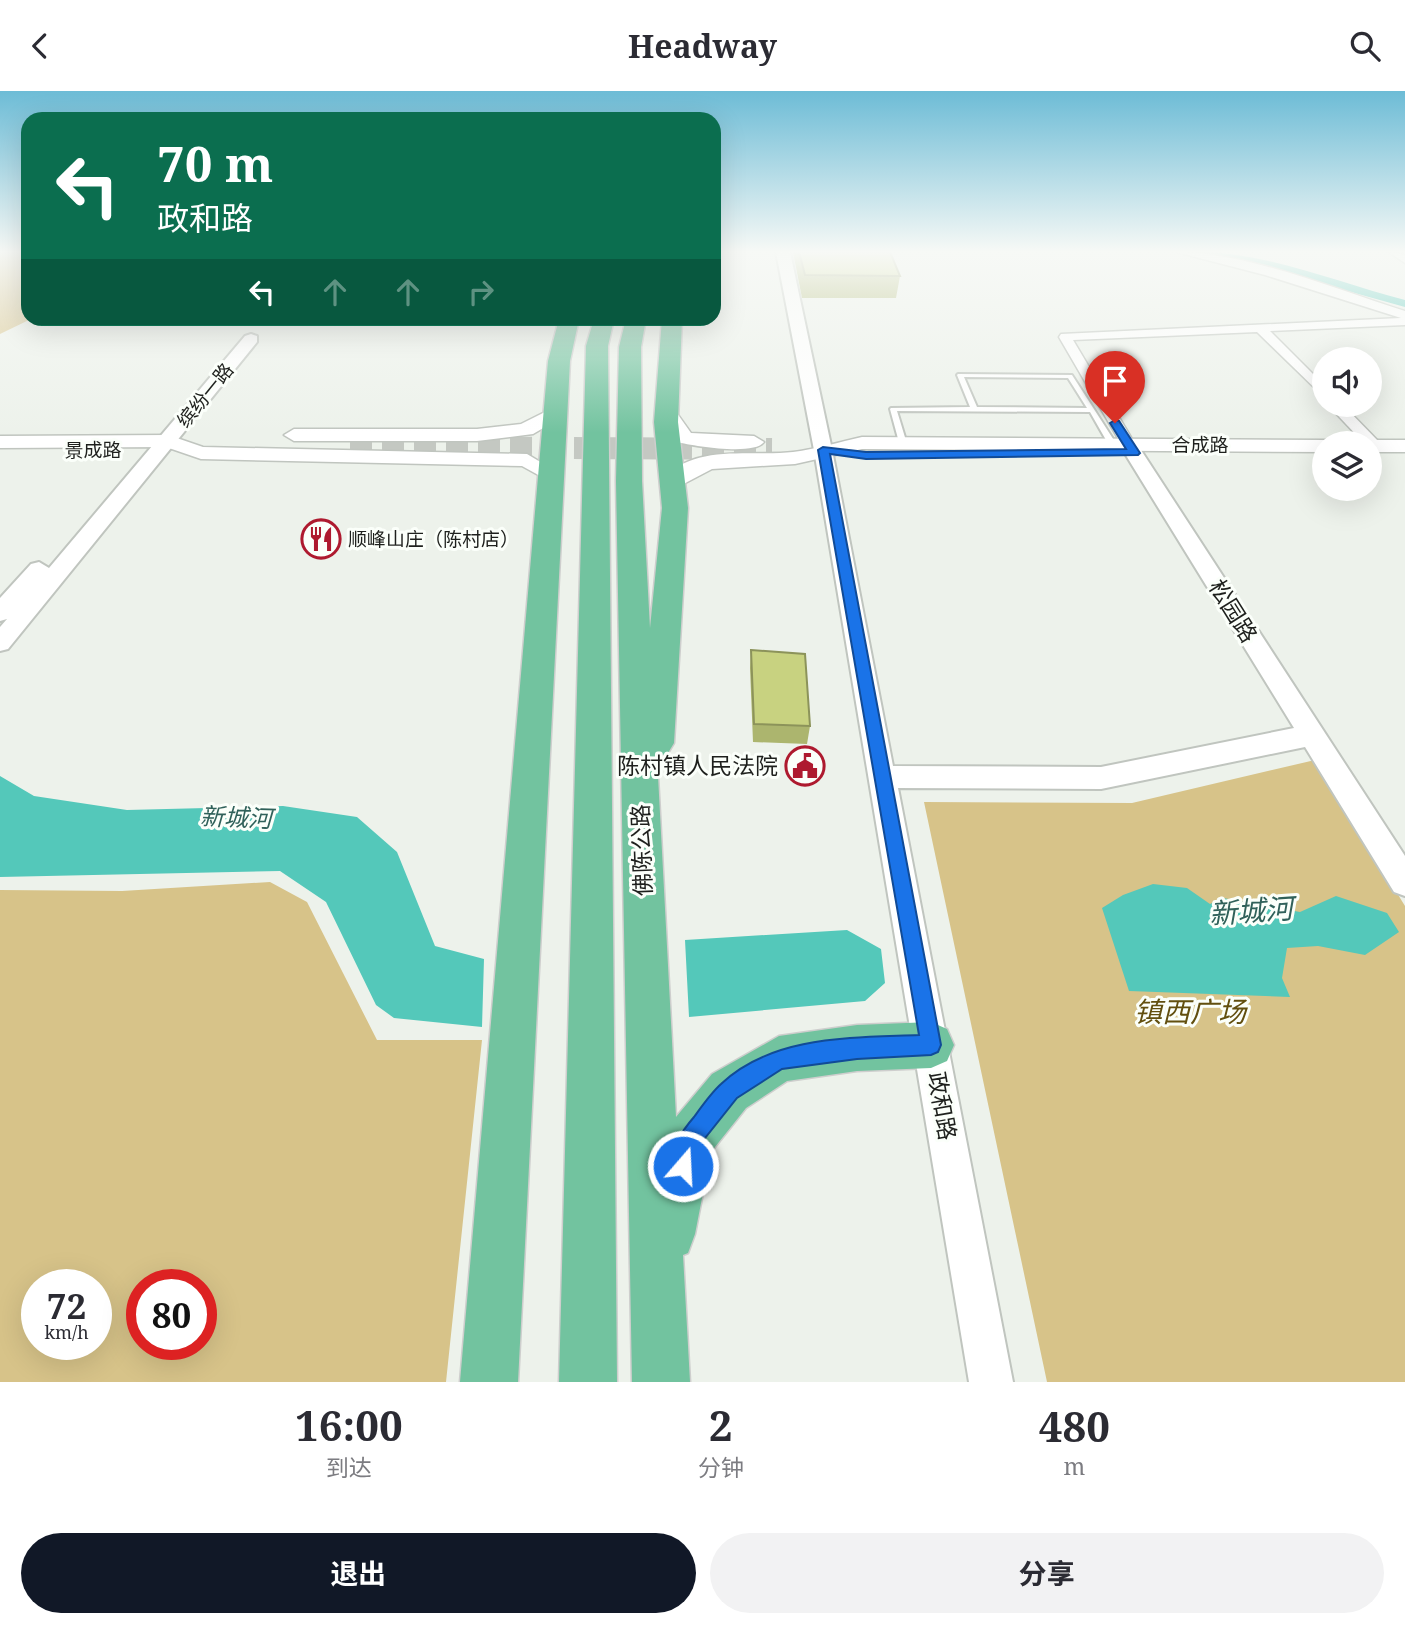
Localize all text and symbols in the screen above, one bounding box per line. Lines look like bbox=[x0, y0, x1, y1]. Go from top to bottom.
text: Headway bbox=[628, 24, 777, 67]
icon: back bbox=[21, 27, 59, 65]
icon: search bbox=[1346, 27, 1384, 65]
text: 70 m bbox=[157, 130, 273, 196]
icon: left bbox=[42, 140, 133, 231]
text: 政和路 bbox=[157, 196, 253, 239]
icon: left bbox=[243, 273, 281, 311]
icon: ahead bbox=[316, 273, 354, 311]
icon: ahead bbox=[389, 273, 427, 311]
icon: right bbox=[462, 273, 500, 311]
map controls bbox=[1312, 347, 1382, 501]
button: sound bbox=[1312, 347, 1382, 417]
pin bbox=[1085, 351, 1145, 423]
street label: 缤纷一路 bbox=[171, 357, 239, 433]
icon: arrive bbox=[1096, 362, 1134, 400]
button: layers bbox=[1312, 431, 1382, 501]
street label: 合成路 bbox=[1171, 432, 1229, 458]
street label: 景成路 bbox=[64, 437, 122, 463]
restaurant icon: 顺峰山庄（陈村店） bbox=[300, 518, 342, 560]
place label: 顺峰山庄（陈村店） bbox=[348, 526, 519, 552]
street label: 松园路 bbox=[1202, 573, 1266, 648]
public building icon: 陈村镇人民法院 bbox=[784, 745, 826, 787]
place label: 陈村镇人民法院 bbox=[617, 749, 778, 781]
water label: 新城河 bbox=[199, 799, 277, 834]
street label: 佛陈公路 bbox=[623, 804, 659, 897]
water label: 新城河 bbox=[1208, 888, 1299, 932]
park label: 镇西广场 bbox=[1134, 992, 1248, 1030]
street label: 政和路 bbox=[921, 1069, 965, 1143]
position arrow bbox=[646, 1129, 720, 1203]
speed limit sign: 80 bbox=[126, 1269, 217, 1360]
text: 72 bbox=[47, 1282, 86, 1329]
text: km/h bbox=[44, 1320, 89, 1344]
text: 16:00 bbox=[295, 1396, 403, 1453]
text: 2 bbox=[709, 1396, 733, 1453]
text: 480 bbox=[1039, 1397, 1110, 1454]
text: m bbox=[1063, 1450, 1085, 1482]
text: 到达 bbox=[326, 1451, 372, 1483]
text: 分钟 bbox=[698, 1451, 744, 1483]
button: 退出 bbox=[21, 1533, 696, 1613]
button: 分享 bbox=[710, 1533, 1384, 1613]

